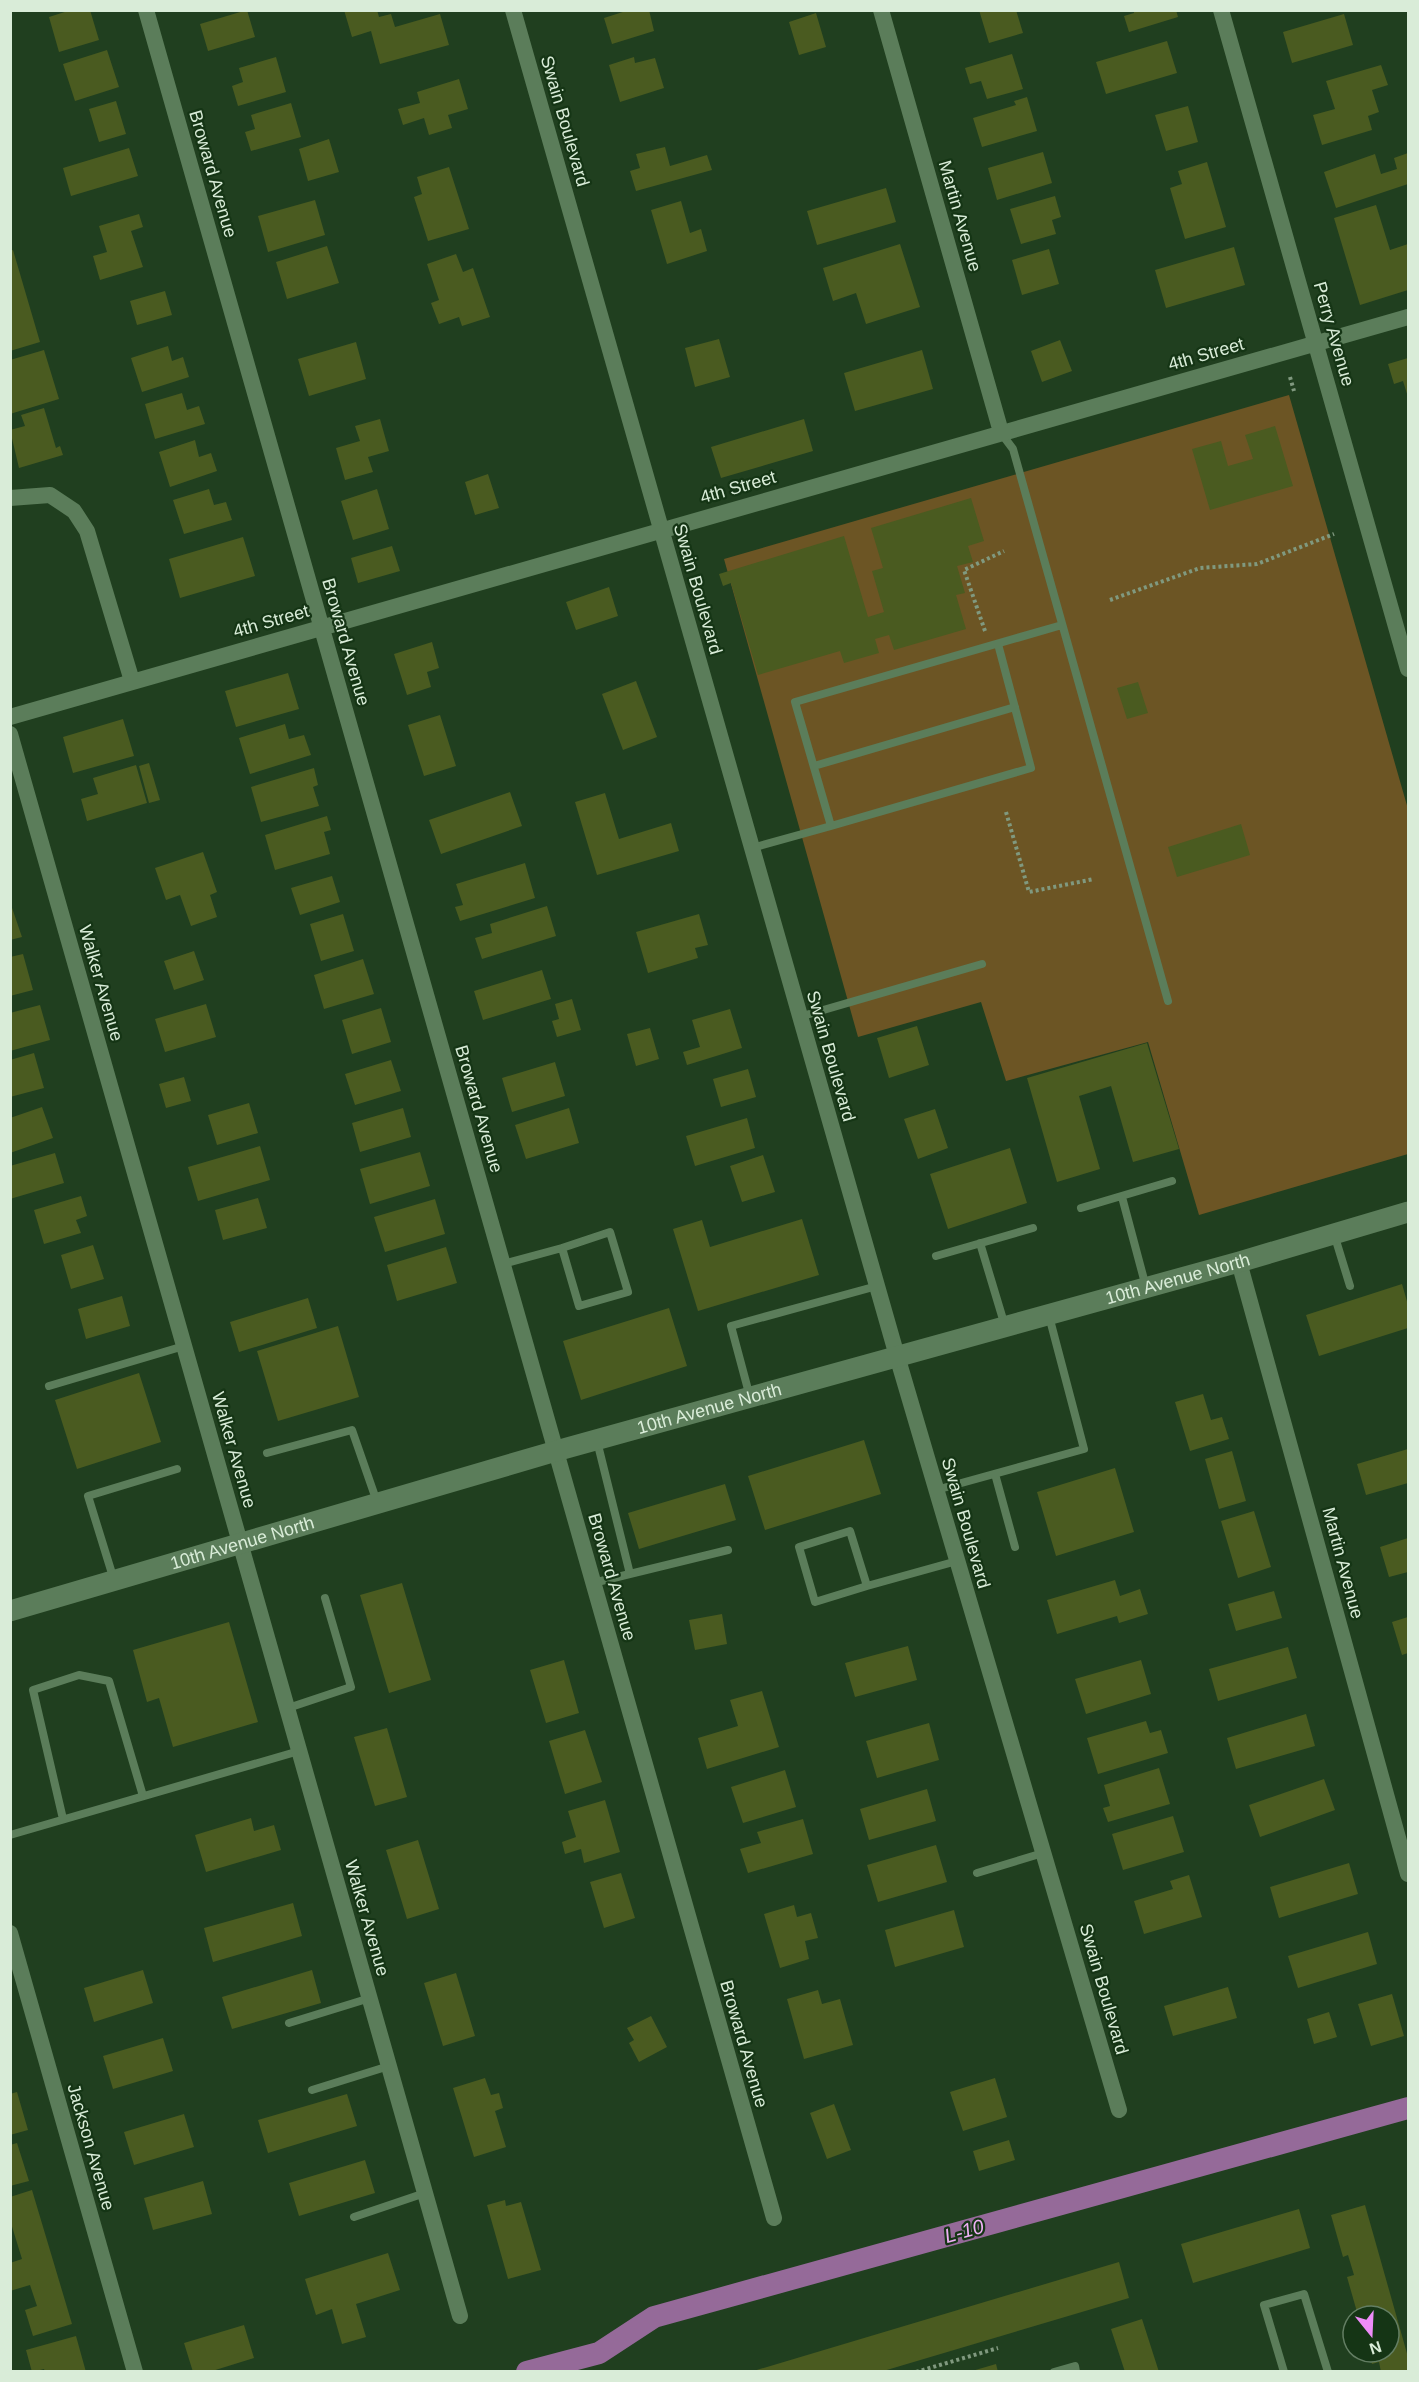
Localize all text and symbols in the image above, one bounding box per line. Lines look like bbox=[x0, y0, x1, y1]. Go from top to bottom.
street label: Swain Boulevard bbox=[537, 53, 593, 189]
street label: Broward Avenue bbox=[185, 108, 241, 240]
street label: Martin Avenue bbox=[935, 158, 985, 274]
street label: Perry Avenue bbox=[1310, 279, 1358, 389]
street label: 4th Street bbox=[1166, 334, 1246, 374]
street label: 4th Street bbox=[698, 467, 778, 507]
street label: Swain Boulevard bbox=[670, 521, 726, 657]
street label: Broward Avenue bbox=[318, 576, 374, 708]
street label: 4th Street bbox=[231, 601, 311, 641]
street label: Walker Avenue bbox=[75, 923, 127, 1043]
street label: Swain Boulevard bbox=[803, 988, 859, 1124]
street label: Broward Avenue bbox=[451, 1043, 507, 1175]
street label: 10th Avenue North bbox=[1103, 1249, 1252, 1308]
street label: 10th Avenue North bbox=[635, 1379, 784, 1438]
street label: Walker Avenue bbox=[208, 1390, 260, 1510]
street label: Swain Boulevard bbox=[938, 1455, 994, 1591]
street label: Martin Avenue bbox=[1318, 1505, 1368, 1621]
street label: Broward Avenue bbox=[584, 1511, 640, 1643]
street label: 10th Avenue North bbox=[168, 1512, 316, 1573]
street label: Walker Avenue bbox=[341, 1858, 393, 1978]
street label: Swain Boulevard bbox=[1076, 1921, 1132, 2057]
street label: Broward Avenue bbox=[716, 1978, 772, 2110]
street label: Jackson Avenue bbox=[63, 2081, 119, 2213]
water label: L-10 bbox=[942, 2215, 986, 2247]
north arrow bbox=[1341, 2304, 1401, 2364]
text: N bbox=[1367, 2338, 1384, 2358]

